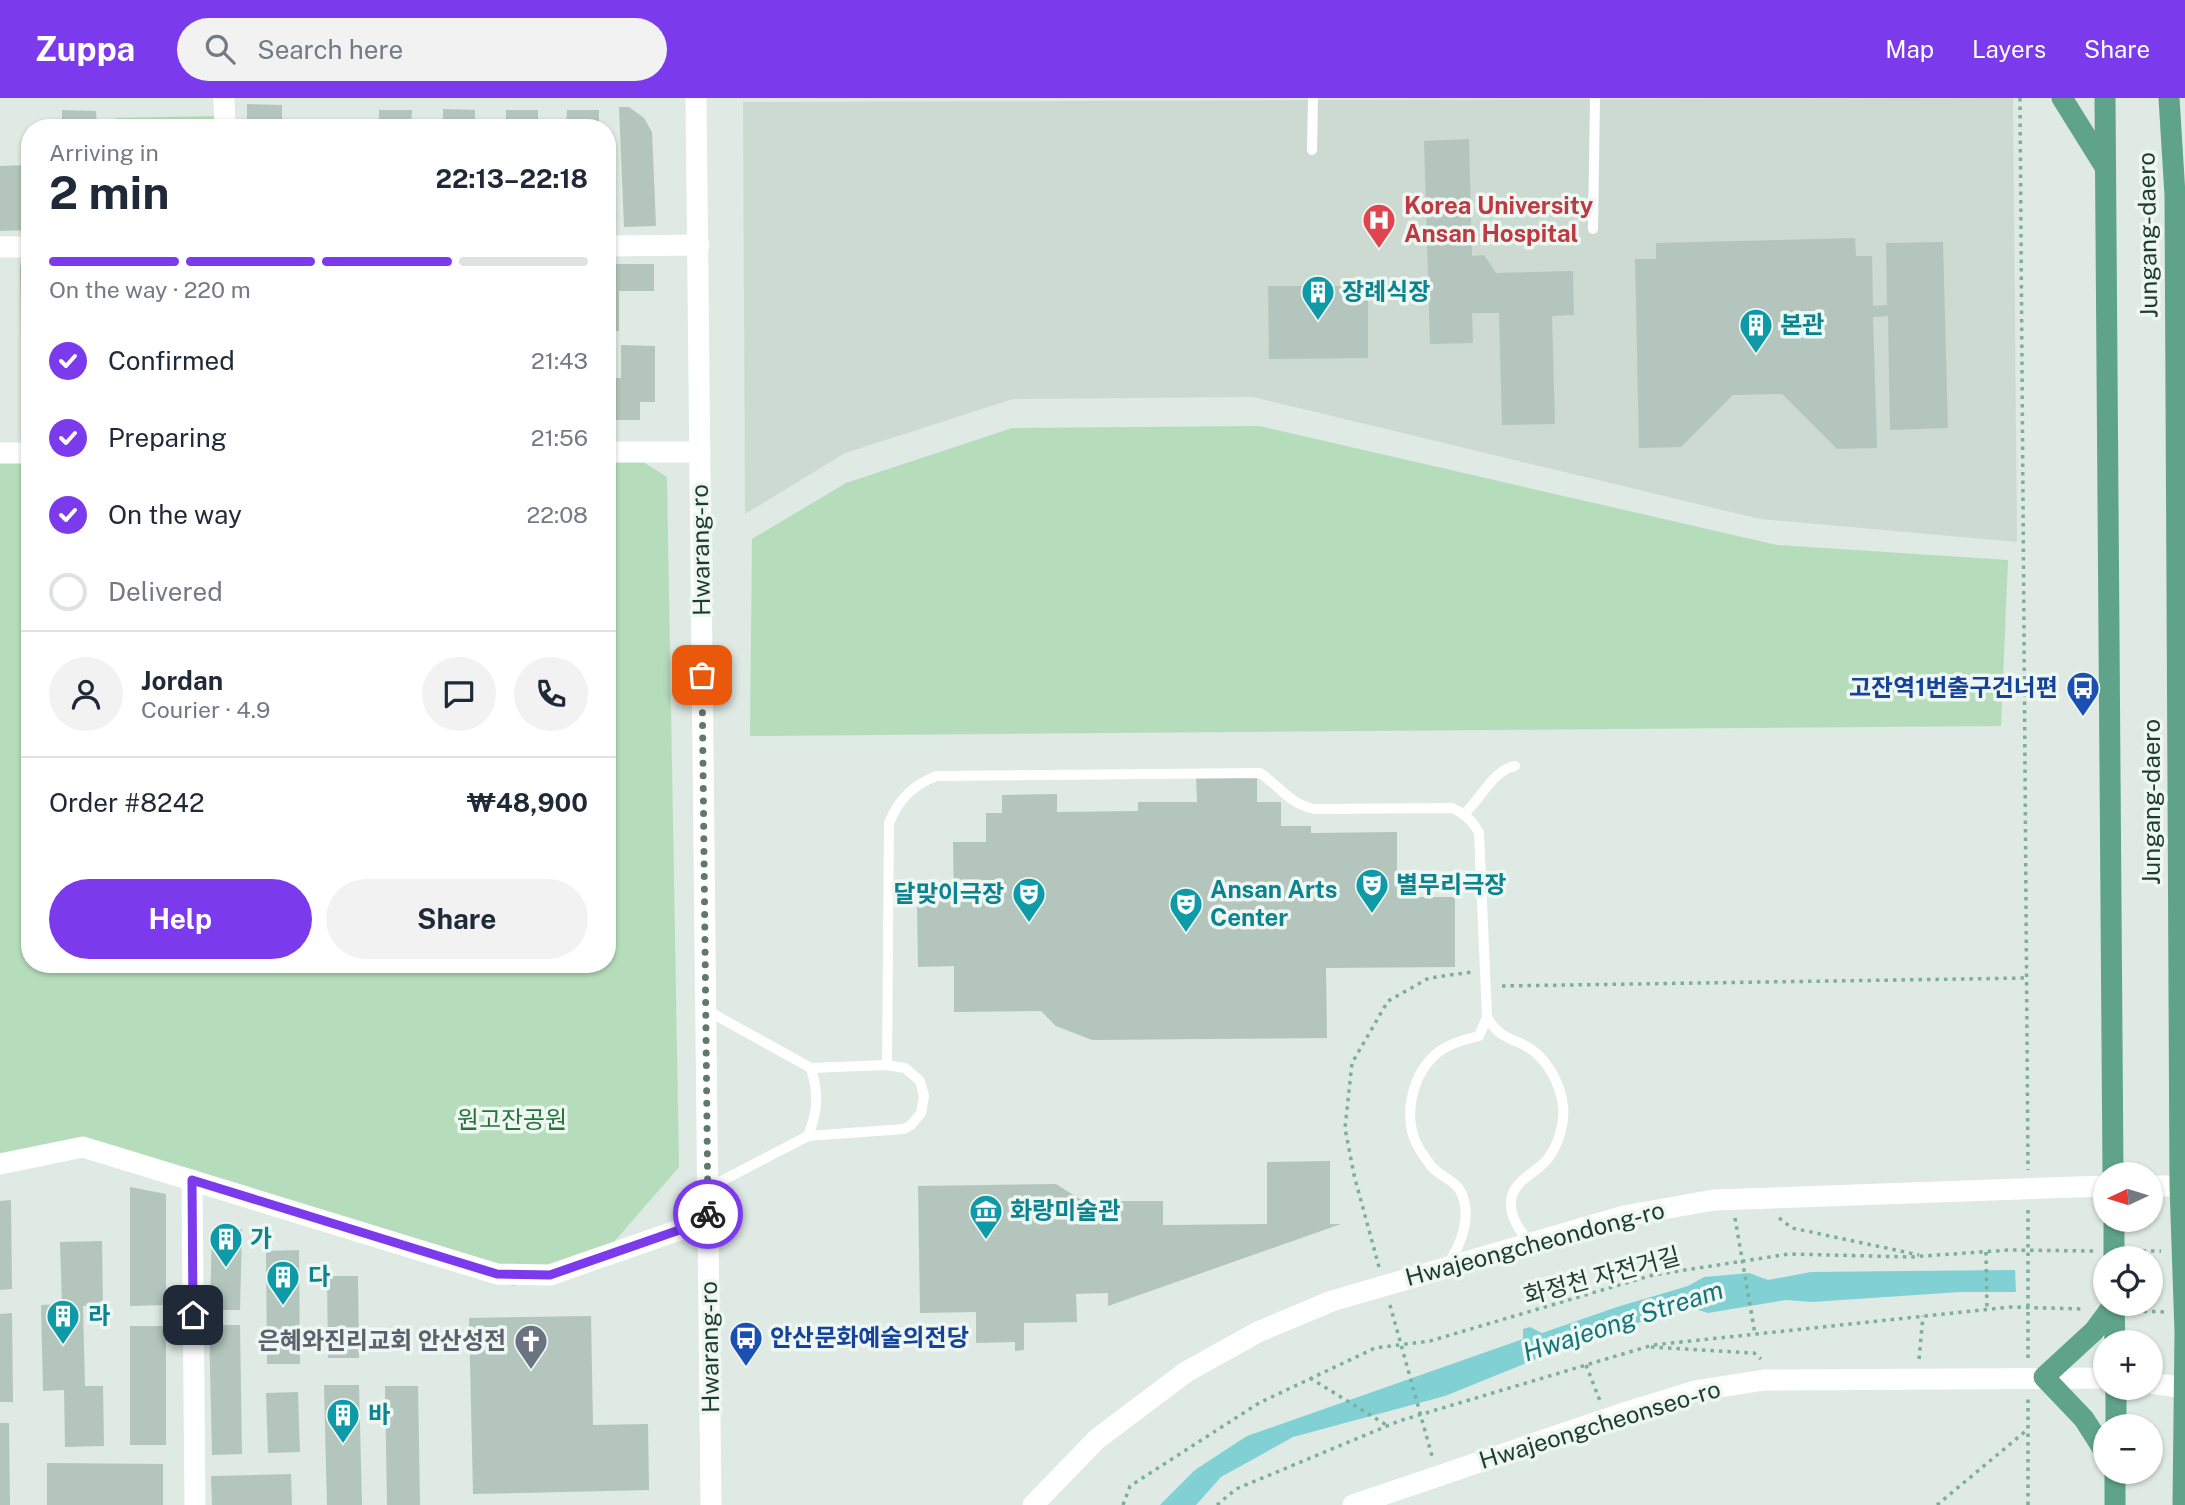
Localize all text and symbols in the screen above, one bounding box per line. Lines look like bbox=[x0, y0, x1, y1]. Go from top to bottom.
search box bbox=[177, 18, 667, 81]
text: Zuppa bbox=[35, 30, 135, 68]
icon: search bbox=[201, 30, 239, 68]
text: Search here bbox=[257, 34, 403, 65]
text: Map bbox=[1885, 35, 1934, 63]
text: Layers bbox=[1972, 35, 2046, 63]
text: Share bbox=[2084, 35, 2150, 63]
text: Arriving in bbox=[49, 139, 159, 166]
street label: Jungang-daero bbox=[2132, 152, 2162, 318]
text: 22:13–22:18 bbox=[436, 163, 588, 194]
text: 2 min bbox=[49, 165, 169, 219]
place label: Korea University Ansan Hospital bbox=[1404, 191, 1594, 247]
hospital icon: Korea University Ansan Hospital bbox=[1360, 201, 1398, 250]
building icon: 장례식장 bbox=[1299, 273, 1337, 322]
text: On the way · 220 m bbox=[49, 276, 251, 303]
place label: 장례식장 bbox=[1342, 277, 1430, 305]
building icon: 본관 bbox=[1737, 306, 1775, 355]
place label: 본관 bbox=[1780, 310, 1824, 338]
icon: check bbox=[49, 342, 87, 380]
text: Confirmed bbox=[108, 345, 235, 376]
text: 21:43 bbox=[531, 347, 588, 374]
icon: check bbox=[49, 419, 87, 457]
text: Preparing bbox=[108, 422, 227, 453]
text: 21:56 bbox=[531, 424, 588, 451]
street label: Hwarang-ro bbox=[685, 484, 715, 616]
icon: check bbox=[49, 496, 87, 534]
text: On the way bbox=[108, 499, 242, 530]
text: 22:08 bbox=[527, 501, 588, 528]
text: Delivered bbox=[108, 576, 223, 607]
pin bbox=[672, 645, 732, 705]
icon: bag bbox=[683, 656, 721, 694]
button: person bbox=[49, 657, 123, 731]
button: chat bbox=[422, 657, 496, 731]
button: phone bbox=[514, 657, 588, 731]
text: Jordan bbox=[141, 665, 223, 696]
bus stop icon: 고잔역1번출구건너편 bbox=[2064, 669, 2102, 718]
place label: 고잔역1번출구건너편 bbox=[1849, 673, 2058, 701]
text: Courier · 4.9 bbox=[141, 696, 270, 723]
street label: Jungang-daero bbox=[2137, 719, 2165, 885]
text: Order #8242 bbox=[49, 787, 204, 818]
text: ₩48,900 bbox=[467, 787, 588, 818]
theatre icon: 별무리극장 bbox=[1353, 866, 1391, 915]
place label: 별무리극장 bbox=[1396, 870, 1506, 898]
theatre icon: 달맞이극장 bbox=[1010, 875, 1048, 924]
place label: Ansan Arts Center bbox=[1210, 875, 1337, 931]
button: Help bbox=[49, 879, 312, 959]
button: Share bbox=[326, 879, 588, 959]
place label: 달맞이극장 bbox=[894, 879, 1004, 907]
theatre icon: Ansan Arts Center bbox=[1167, 885, 1205, 934]
park label: 원고잔공원 bbox=[457, 1105, 567, 1133]
north arrow bbox=[2093, 1162, 2163, 1232]
map controls bbox=[2093, 1162, 2163, 1484]
courier bbox=[673, 1179, 743, 1249]
museum icon: 화랑미술관 bbox=[967, 1192, 1005, 1241]
icon: bike bbox=[689, 1195, 727, 1233]
street label: Hwajeongcheondong-ro bbox=[1402, 1195, 1667, 1291]
place label: 화랑미술관 bbox=[1010, 1196, 1120, 1224]
building icon: 가 bbox=[207, 1220, 245, 1269]
place label: 가 bbox=[250, 1224, 272, 1252]
street label: 화정천 자전거길 bbox=[1521, 1241, 1683, 1309]
button: locate bbox=[2093, 1246, 2163, 1316]
building icon: 다 bbox=[264, 1258, 302, 1307]
place label: 다 bbox=[308, 1262, 330, 1290]
water label: Hwajeong Stream bbox=[1519, 1274, 1727, 1367]
street label: Hwarang-ro bbox=[694, 1281, 724, 1413]
pin bbox=[163, 1285, 223, 1345]
icon: home bbox=[174, 1296, 212, 1334]
building icon: 라 bbox=[44, 1297, 82, 1346]
place label: 라 bbox=[88, 1301, 110, 1329]
bus stop icon: 안산문화예술의전당 bbox=[727, 1319, 765, 1368]
church icon: 은혜와진리교회 안산성전 bbox=[512, 1322, 550, 1371]
place label: 안산문화예술의전당 bbox=[770, 1323, 969, 1351]
place label: 은혜와진리교회 안산성전 bbox=[258, 1326, 506, 1354]
button: + bbox=[2093, 1330, 2163, 1400]
street label: Hwajeongcheonseo-ro bbox=[1476, 1374, 1724, 1474]
building icon: 바 bbox=[324, 1396, 362, 1445]
place label: 바 bbox=[368, 1400, 390, 1428]
button: − bbox=[2093, 1414, 2163, 1484]

